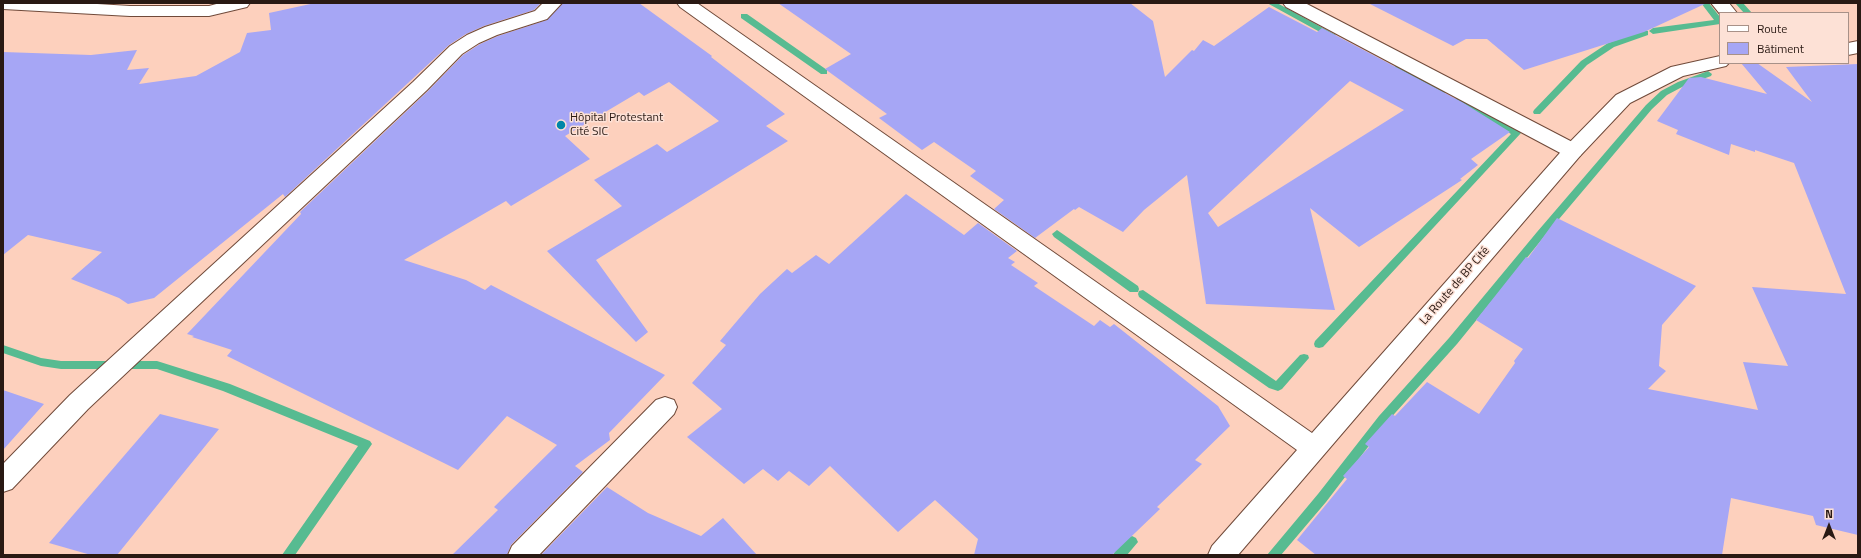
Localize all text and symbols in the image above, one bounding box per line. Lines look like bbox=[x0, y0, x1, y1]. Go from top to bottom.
legend bbox=[1719, 12, 1849, 64]
text: Route bbox=[1757, 19, 1787, 38]
text: Bâtiment bbox=[1757, 39, 1804, 58]
place label: Hôpital Protestant Cité SIC bbox=[570, 111, 663, 139]
marker: Hôpital Protestant Cité SIC bbox=[555, 119, 567, 131]
street label: La Route de BP Cité bbox=[1417, 244, 1493, 328]
north arrow bbox=[1809, 506, 1849, 546]
text: N bbox=[1825, 506, 1833, 522]

